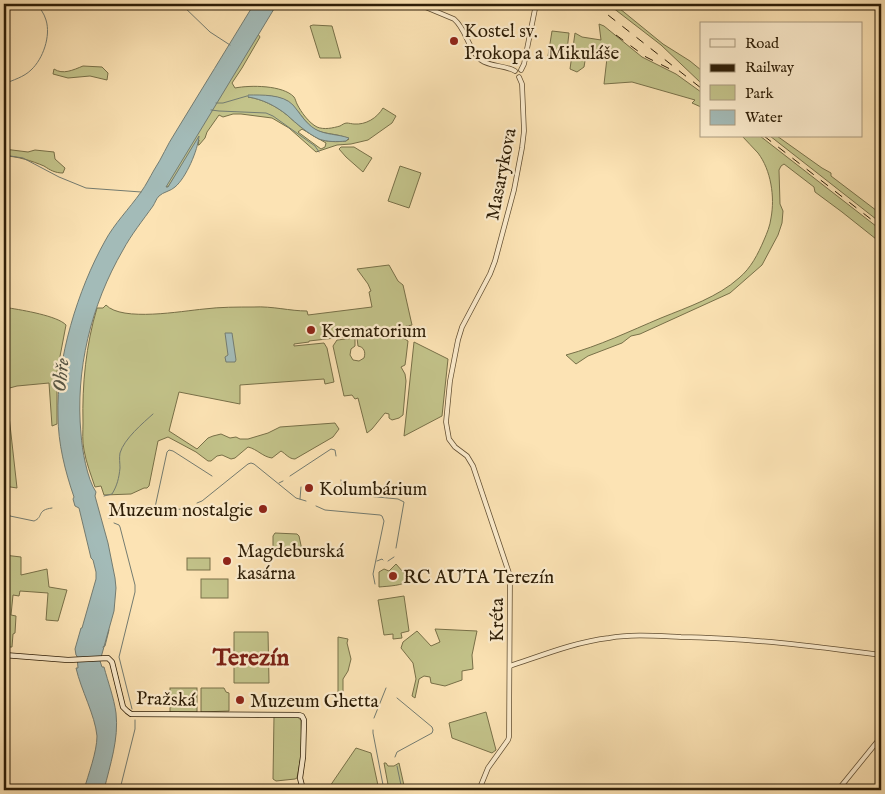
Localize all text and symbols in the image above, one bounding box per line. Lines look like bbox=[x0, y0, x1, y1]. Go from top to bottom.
place label: Kostel sv. Prokopa a Mikuláše bbox=[464, 20, 619, 66]
legend bbox=[700, 22, 862, 138]
text: Road bbox=[745, 34, 780, 53]
marker: Kostel sv. Prokopa a Mikuláše bbox=[448, 35, 460, 47]
text: Railway bbox=[745, 58, 795, 77]
text: Park bbox=[745, 84, 775, 103]
text: Water bbox=[745, 108, 783, 127]
street label: Masarykova bbox=[481, 125, 523, 223]
place label: Krematorium bbox=[321, 320, 427, 344]
marker: Krematorium bbox=[305, 324, 317, 336]
water label: Ohře bbox=[47, 357, 76, 393]
place label: Kolumbárium bbox=[319, 478, 428, 502]
marker: Kolumbárium bbox=[303, 482, 315, 494]
place label: Muzeum nostalgie bbox=[108, 499, 253, 523]
marker: Muzeum nostalgie bbox=[257, 503, 269, 515]
place label: Magdeburská kasárna bbox=[237, 540, 345, 586]
marker: Magdeburská kasárna bbox=[221, 555, 233, 567]
place label: RC AUTA Terezín bbox=[403, 566, 554, 590]
marker: RC AUTA Terezín bbox=[387, 570, 399, 582]
street label: Kréta bbox=[486, 597, 510, 642]
district label: Terezín bbox=[212, 643, 289, 674]
street label: Pražská bbox=[136, 687, 197, 713]
place label: Muzeum Ghetta bbox=[250, 690, 380, 714]
marker: Muzeum Ghetta bbox=[234, 694, 246, 706]

